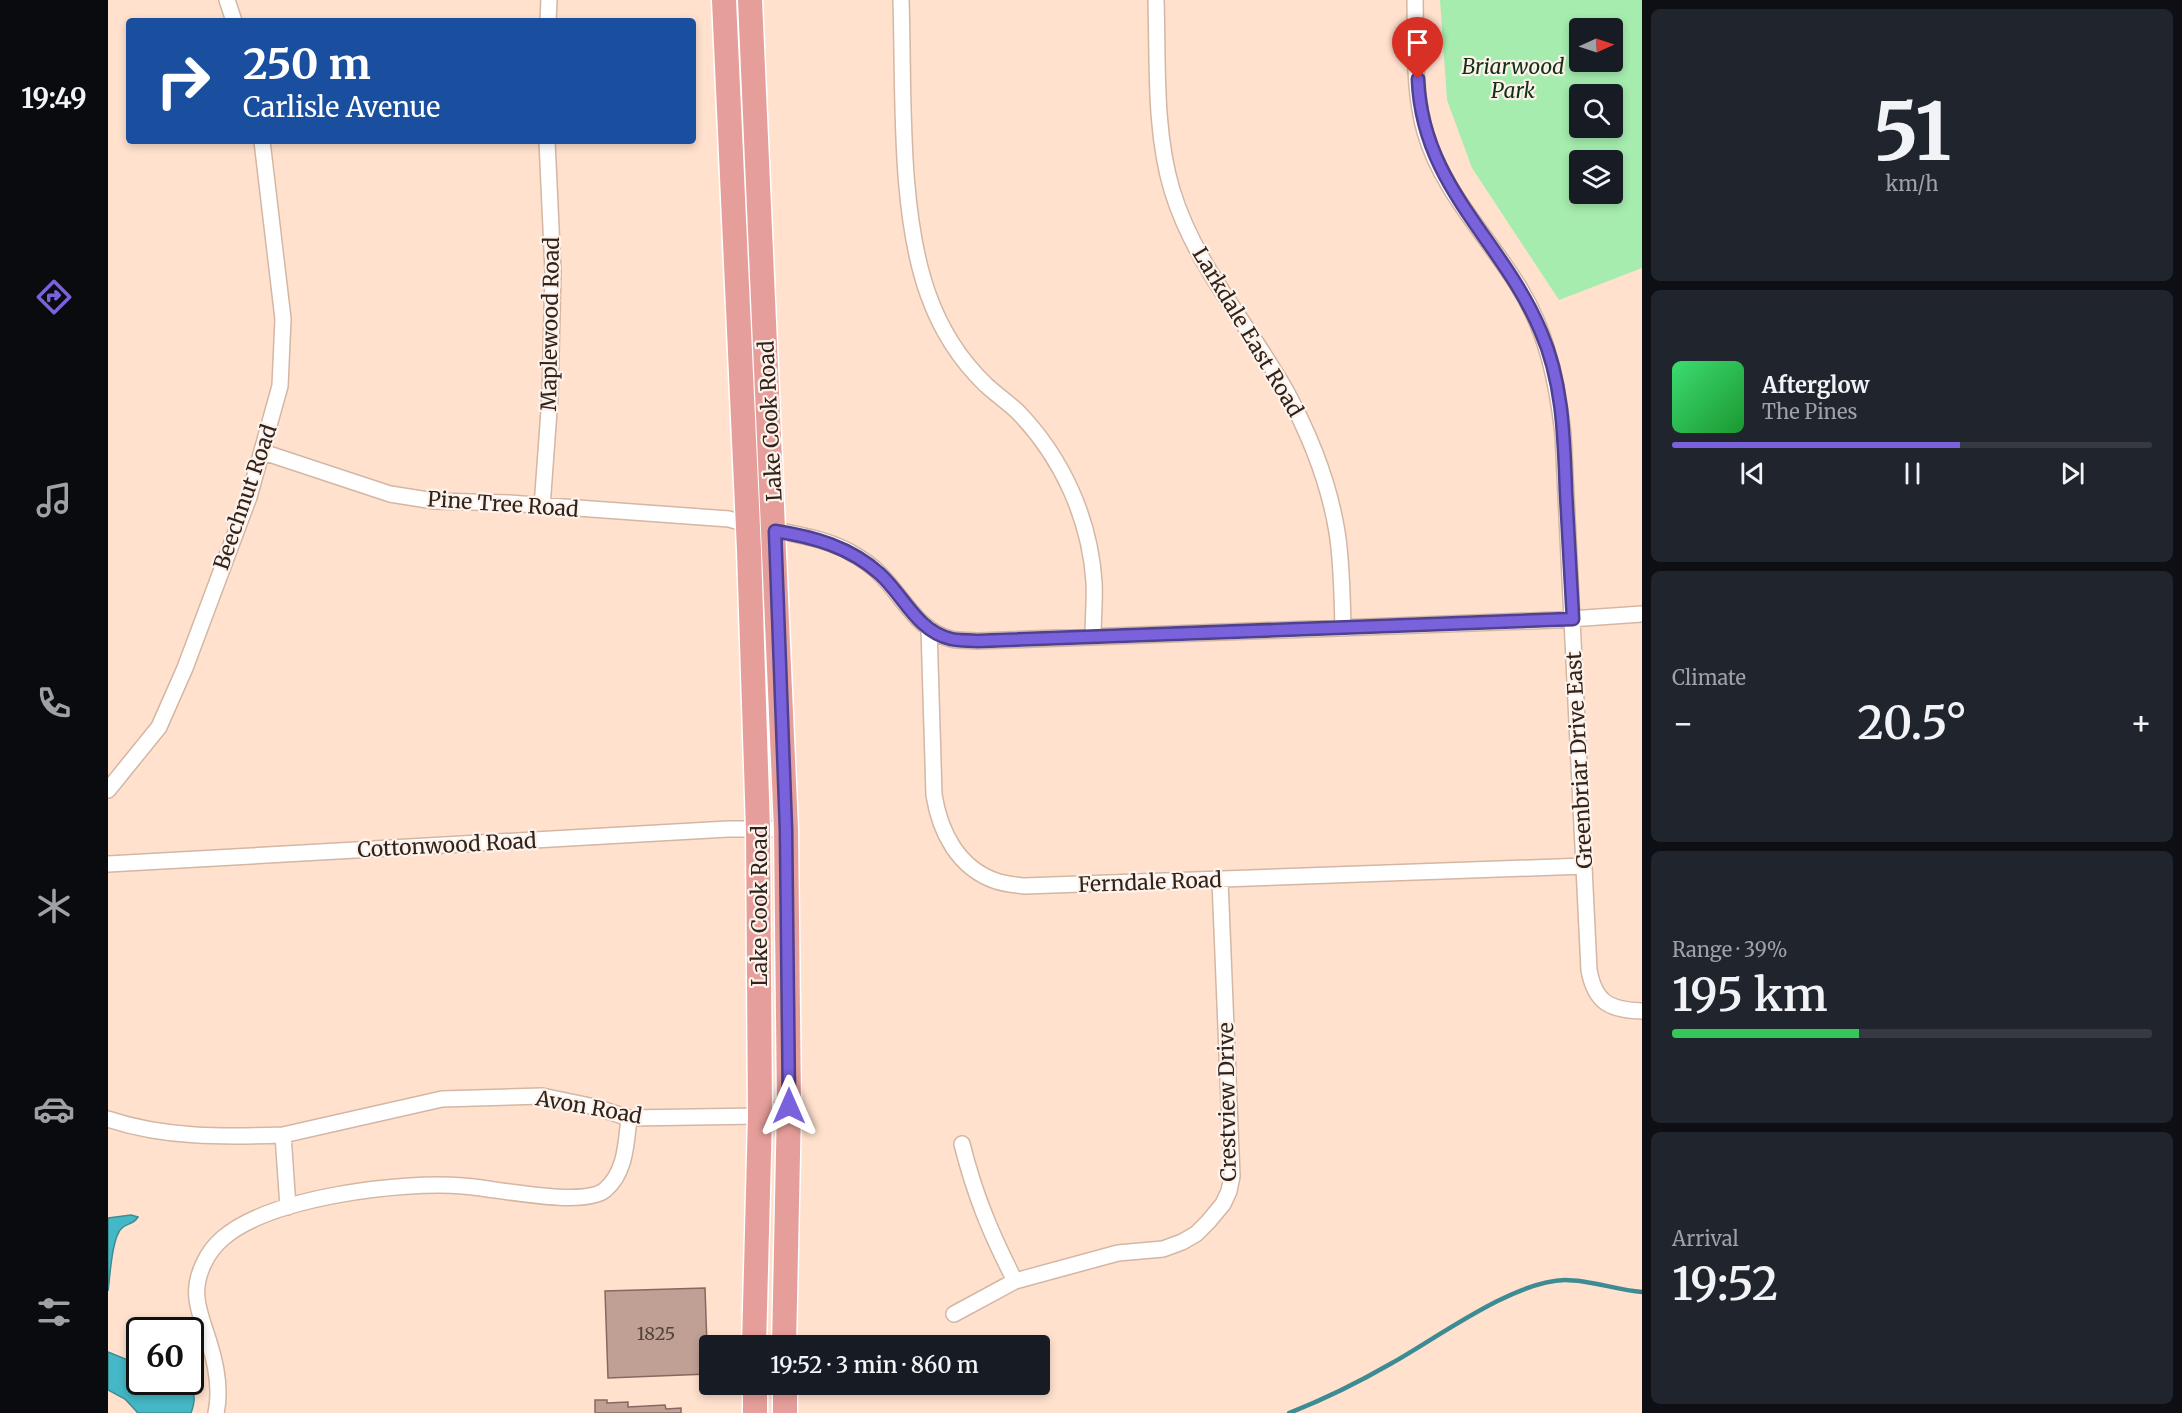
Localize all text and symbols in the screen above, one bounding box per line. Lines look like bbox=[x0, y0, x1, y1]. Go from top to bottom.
pin bbox=[1392, 17, 1443, 79]
north arrow bbox=[1569, 18, 1623, 72]
map controls bbox=[1569, 18, 1623, 204]
icon: arrive bbox=[1401, 26, 1434, 59]
text: 250 m bbox=[243, 38, 371, 90]
icon: right bbox=[144, 42, 222, 120]
park label: Briarwood Park bbox=[1462, 53, 1564, 104]
text: 19:49 bbox=[21, 81, 87, 115]
text: 51 bbox=[1873, 83, 1951, 181]
button: search bbox=[1569, 84, 1623, 138]
text: Carlisle Avenue bbox=[243, 90, 440, 124]
button: layers bbox=[1569, 150, 1623, 204]
text: km/h bbox=[1886, 171, 1938, 196]
street label: Maplewood Road bbox=[535, 236, 565, 411]
street label: Larkdale East Road bbox=[1187, 242, 1310, 422]
icon: directions bbox=[33, 276, 75, 318]
street label: Lake Cook Road bbox=[752, 339, 788, 502]
text: Afterglow bbox=[1762, 371, 1869, 399]
text: The Pines bbox=[1762, 399, 1857, 424]
street label: Beechnut Road bbox=[207, 420, 283, 573]
icon: previous bbox=[1736, 457, 1769, 490]
icon: pause bbox=[1896, 457, 1929, 490]
icon: next bbox=[2056, 457, 2089, 490]
icon: music bbox=[33, 479, 75, 521]
street label: Pine Tree Road bbox=[426, 485, 580, 523]
street label: Greenbriar Drive East bbox=[1560, 651, 1598, 869]
text: Climate bbox=[1672, 665, 1746, 690]
icon: phone bbox=[33, 682, 75, 724]
text: 20.5° bbox=[1857, 695, 1967, 751]
text: − bbox=[1672, 703, 1694, 744]
text: + bbox=[2130, 703, 2152, 744]
street label: Lake Cook Road bbox=[746, 825, 773, 987]
street label: Cottonwood Road bbox=[357, 827, 538, 863]
street label: Ferndale Road bbox=[1078, 866, 1223, 898]
icon: climate bbox=[33, 885, 75, 927]
text: Range · 39% bbox=[1672, 937, 1787, 962]
text: 195 km bbox=[1672, 967, 1828, 1023]
street label: Crestview Drive bbox=[1212, 1022, 1242, 1182]
position arrow bbox=[757, 1074, 821, 1138]
street label: Avon Road bbox=[533, 1084, 645, 1130]
icon: car bbox=[33, 1088, 75, 1130]
text: Arrival bbox=[1672, 1226, 1739, 1251]
text: 19:52 bbox=[1672, 1256, 1778, 1312]
icon: filters bbox=[33, 1291, 75, 1333]
speed limit sign: 60 bbox=[126, 1317, 204, 1395]
house number: 1825 bbox=[637, 1322, 675, 1345]
text: 19:52 · 3 min · 860 m bbox=[770, 1351, 979, 1379]

